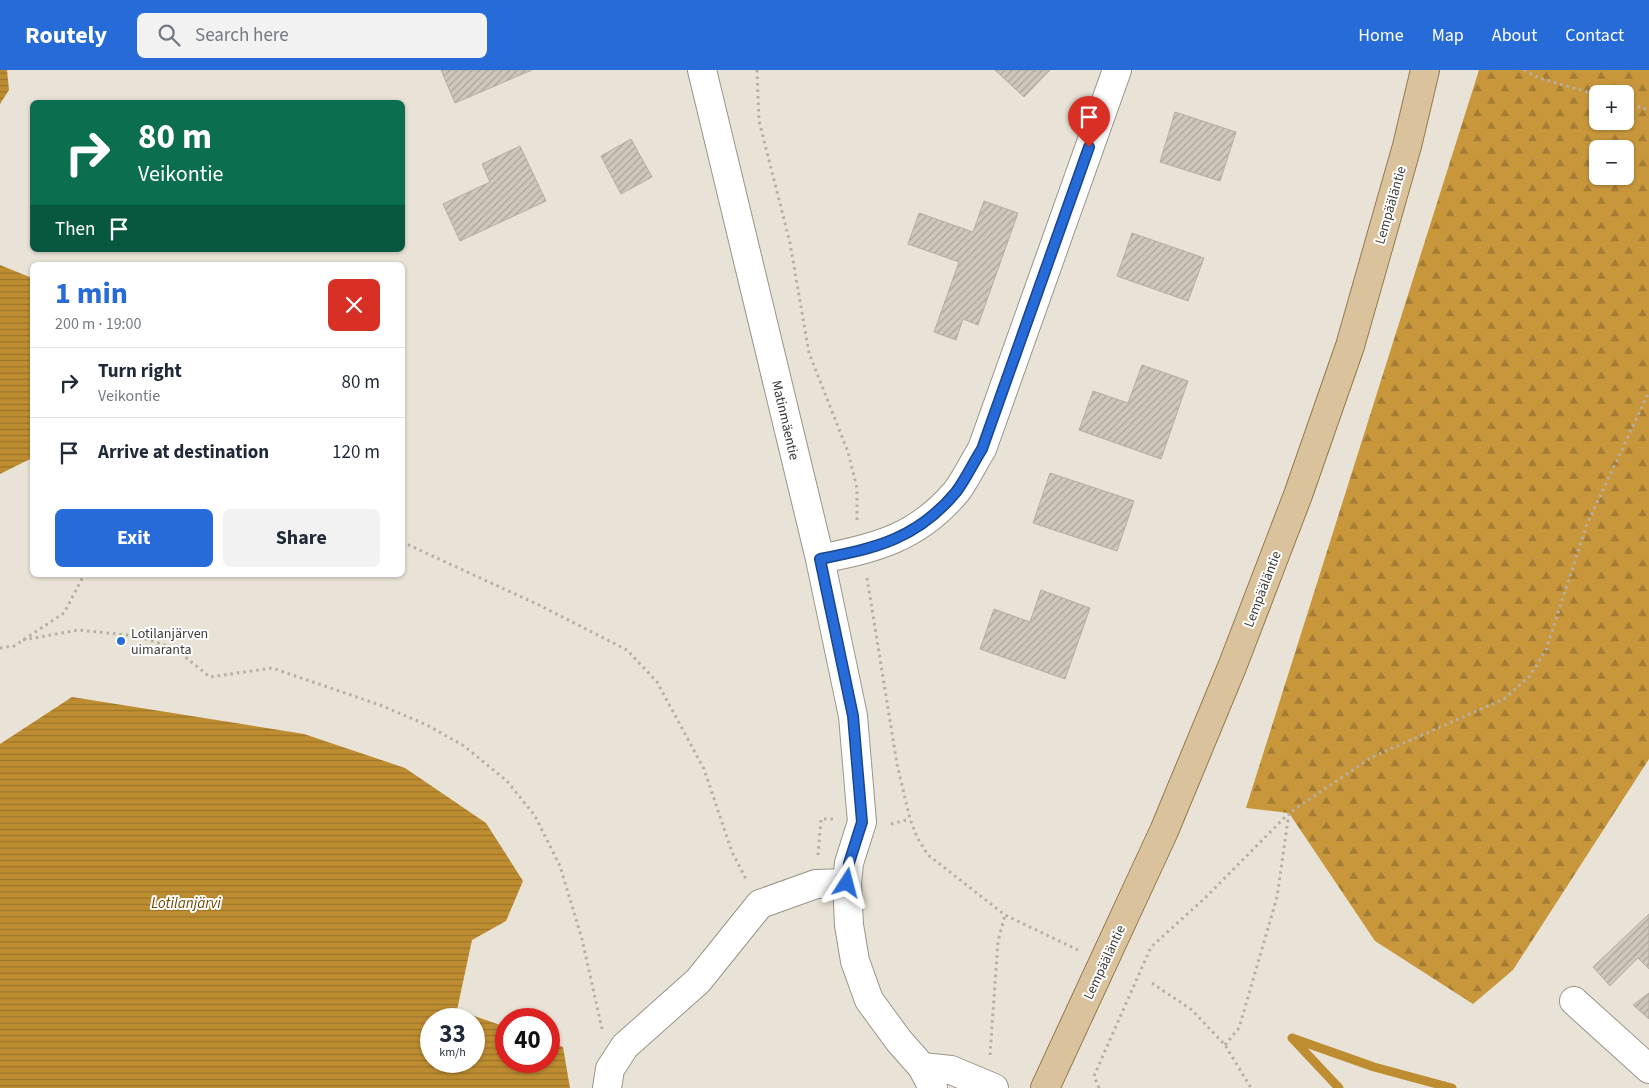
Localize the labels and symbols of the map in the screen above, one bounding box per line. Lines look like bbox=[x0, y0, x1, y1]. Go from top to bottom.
pin bbox=[1068, 96, 1110, 147]
street label: Lempääläntie bbox=[1370, 164, 1412, 247]
street label: Matinmäentie bbox=[766, 378, 804, 462]
street label: Lempääläntie bbox=[1239, 548, 1287, 630]
place label: Lotilanjärven uimaranta bbox=[131, 624, 208, 660]
marker: Lotilanjärven uimaranta bbox=[115, 635, 127, 647]
position arrow bbox=[820, 856, 872, 908]
water label: Lotilanjärvi bbox=[151, 893, 221, 914]
street label: Lempääläntie bbox=[1079, 922, 1131, 1003]
speed limit sign: 40 bbox=[495, 1008, 560, 1073]

